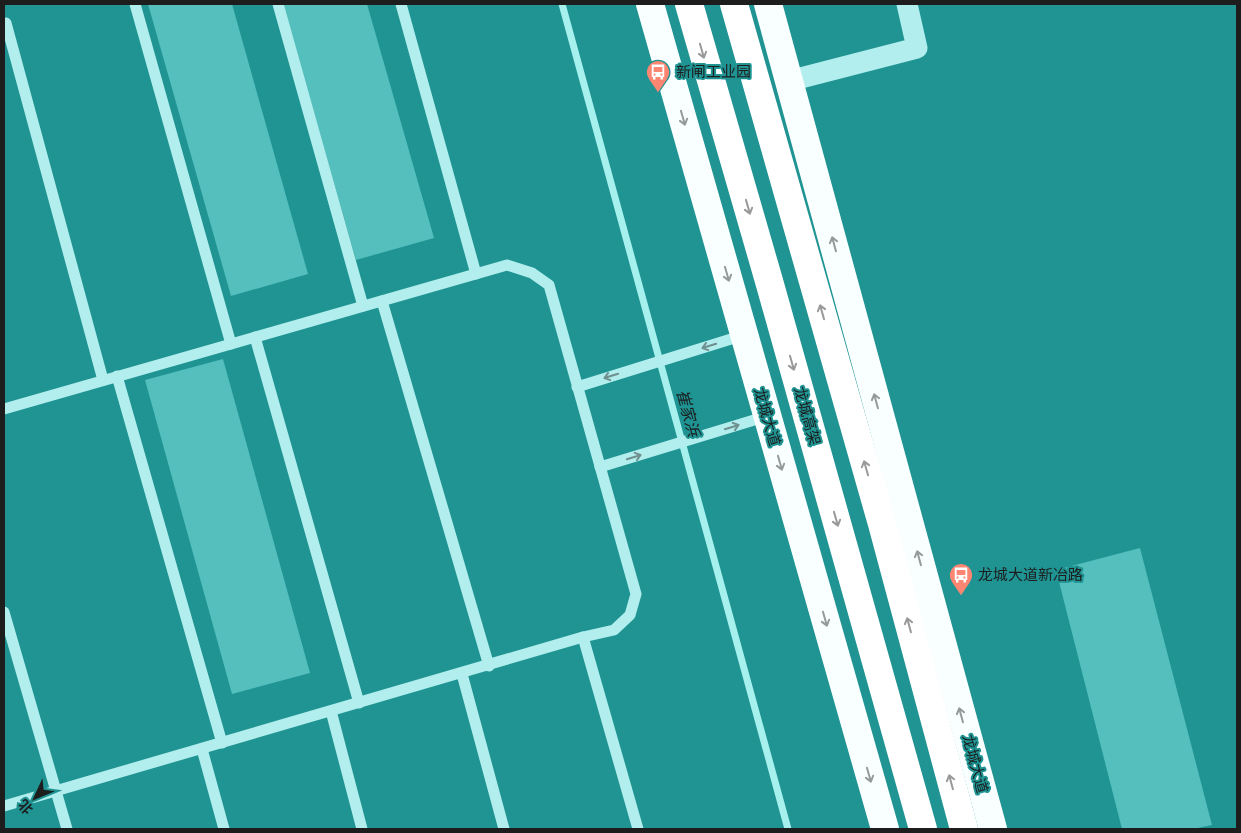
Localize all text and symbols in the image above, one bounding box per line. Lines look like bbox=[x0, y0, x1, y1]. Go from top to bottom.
one-way arrow bbox=[698, 42, 708, 58]
bus stop icon: 新闸工业园 bbox=[645, 59, 671, 93]
place label: 新闸工业园 bbox=[676, 63, 751, 81]
one-way arrow bbox=[678, 110, 688, 126]
one-way arrow bbox=[743, 198, 753, 214]
one-way arrow bbox=[828, 237, 838, 253]
one-way arrow bbox=[723, 266, 733, 282]
one-way arrow bbox=[817, 305, 826, 321]
one-way arrow bbox=[702, 341, 718, 351]
one-way arrow bbox=[788, 355, 798, 371]
one-way arrow bbox=[604, 372, 620, 382]
street label: 龙城高架 bbox=[790, 385, 824, 447]
street label: 龙城大道 bbox=[750, 386, 784, 448]
water label: 崔家浜 bbox=[673, 387, 704, 441]
one-way arrow bbox=[871, 393, 881, 409]
one-way arrow bbox=[724, 421, 740, 431]
one-way arrow bbox=[626, 451, 642, 461]
one-way arrow bbox=[776, 454, 786, 470]
one-way arrow bbox=[861, 461, 871, 477]
one-way arrow bbox=[832, 511, 841, 527]
one-way arrow bbox=[914, 550, 923, 566]
bus stop icon: 龙城大道新冶路 bbox=[948, 562, 974, 596]
place label: 龙城大道新冶路 bbox=[978, 566, 1083, 584]
one-way arrow bbox=[820, 611, 830, 627]
one-way arrow bbox=[904, 618, 913, 634]
one-way arrow bbox=[956, 707, 966, 723]
street label: 龙城大道 bbox=[959, 733, 991, 795]
one-way arrow bbox=[865, 767, 875, 783]
north arrow bbox=[10, 773, 60, 823]
one-way arrow bbox=[946, 775, 955, 791]
text: 北 bbox=[15, 796, 37, 818]

